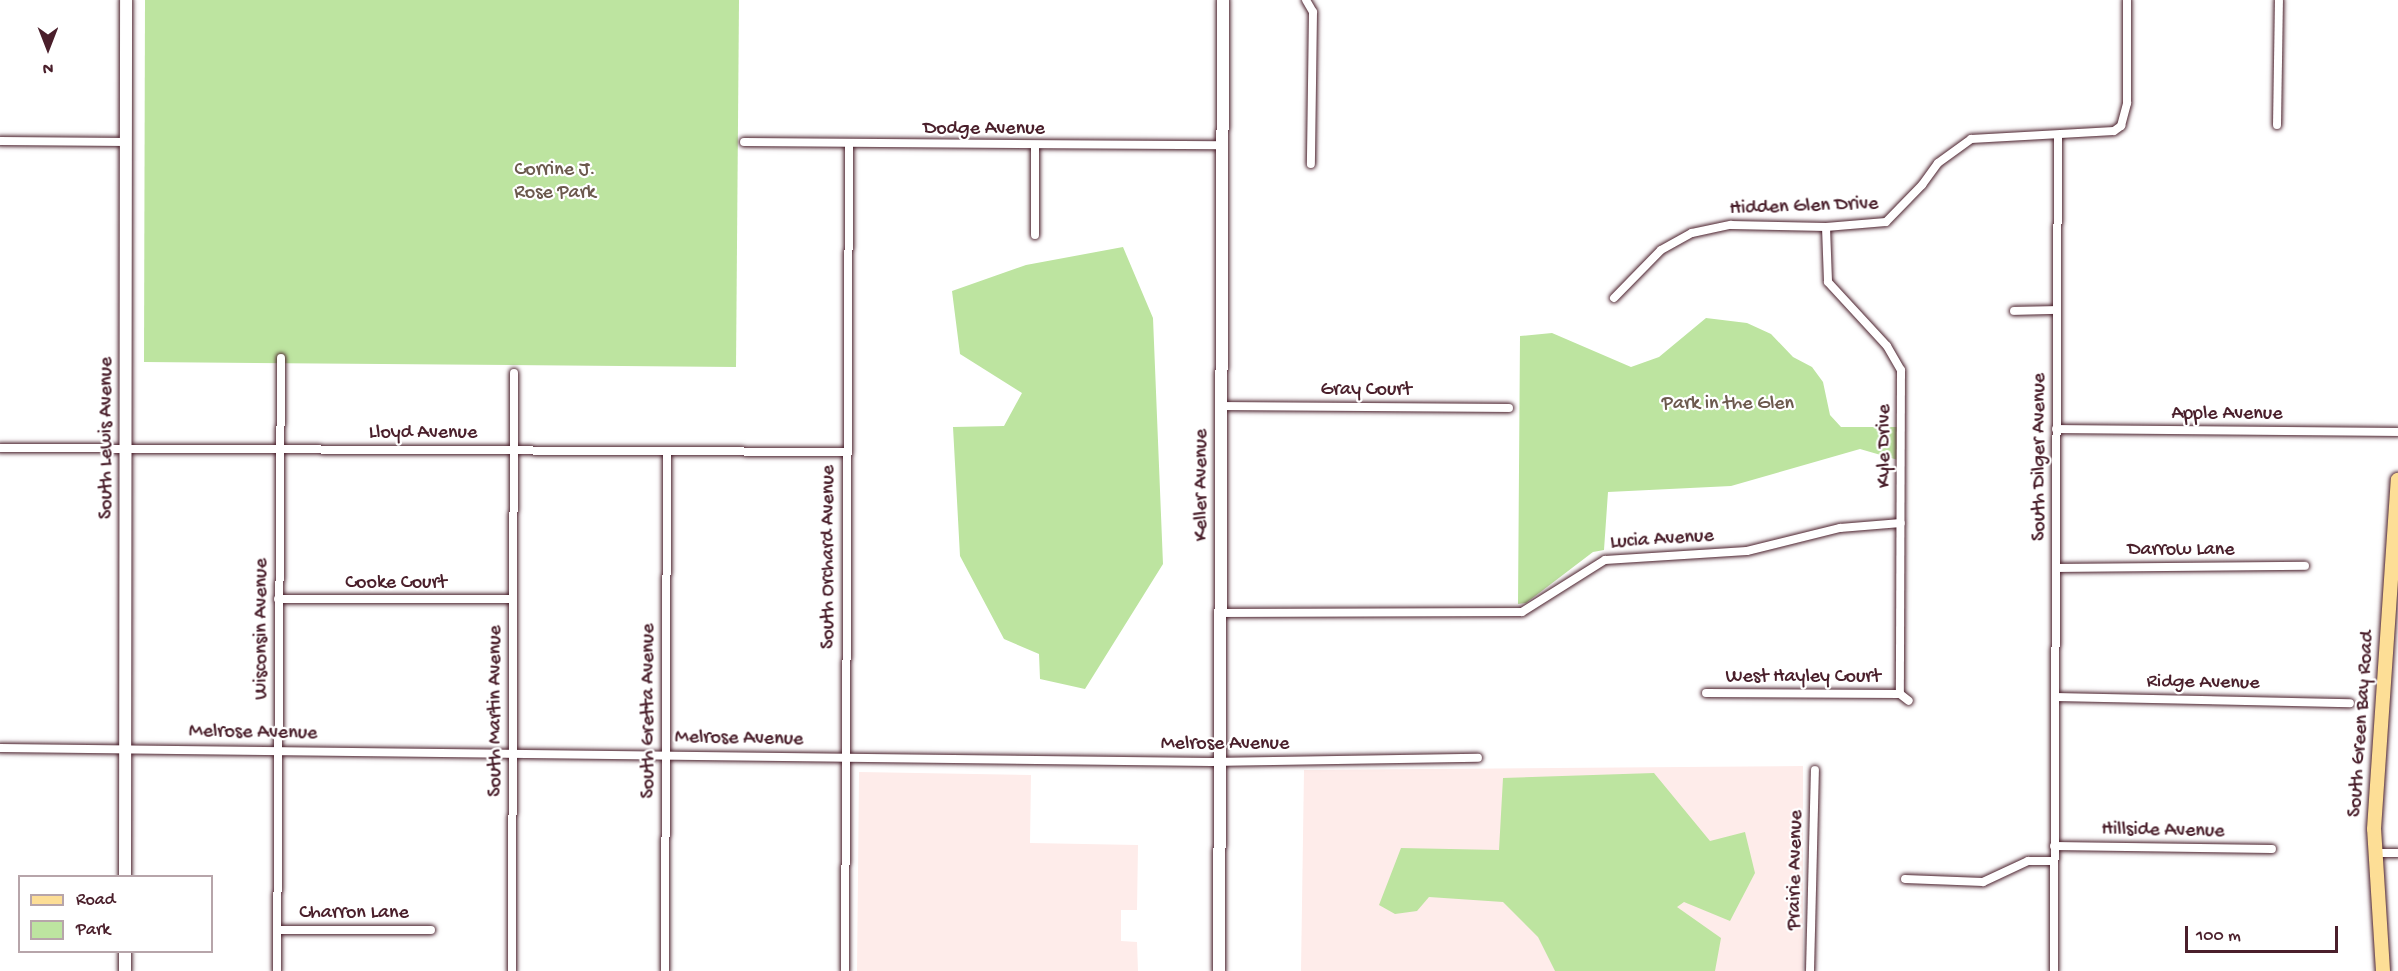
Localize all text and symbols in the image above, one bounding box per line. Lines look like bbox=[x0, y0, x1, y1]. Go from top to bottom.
north arrow bbox=[18, 18, 78, 78]
text: N bbox=[43, 57, 53, 76]
street label: Dodge Avenue bbox=[923, 117, 1045, 141]
park label: Corrine J. Rose Park bbox=[514, 159, 596, 206]
street label: Hidden Glen Drive bbox=[1729, 192, 1879, 222]
street label: South Lewis Avenue bbox=[95, 357, 119, 519]
street label: South Dilger Avenue bbox=[2028, 373, 2052, 541]
street label: Gray Court bbox=[1320, 378, 1412, 402]
park label: Park in the Glen bbox=[1662, 392, 1794, 416]
street label: Apple Avenue bbox=[2171, 402, 2283, 426]
street label: Kyle Drive bbox=[1873, 404, 1897, 488]
street label: Lloyd Avenue bbox=[369, 421, 477, 445]
street label: Keller Avenue bbox=[1190, 429, 1214, 541]
street label: South Orchard Avenue bbox=[817, 465, 841, 649]
street label: Lucia Avenue bbox=[1609, 524, 1715, 556]
street label: Darrow Lane bbox=[2127, 538, 2235, 562]
street label: Wisconsin Avenue bbox=[250, 558, 274, 700]
street label: Cooke Court bbox=[345, 571, 447, 595]
street label: South Gretta Avenue bbox=[637, 623, 661, 799]
street label: South Martin Avenue bbox=[484, 625, 508, 797]
street label: South Green Bay Road bbox=[2344, 630, 2380, 818]
street label: West Hayley Court bbox=[1725, 665, 1881, 689]
street label: Ridge Avenue bbox=[2146, 670, 2260, 696]
street label: Melrose Avenue bbox=[188, 720, 318, 746]
street label: Melrose Avenue bbox=[674, 726, 804, 752]
street label: Melrose Avenue bbox=[1161, 732, 1289, 756]
street label: Prairie Avenue bbox=[1783, 810, 1809, 930]
street label: Hillside Avenue bbox=[2101, 818, 2225, 844]
legend bbox=[18, 875, 213, 953]
text: Road bbox=[76, 890, 115, 911]
street label: Charron Lane bbox=[299, 901, 409, 925]
scale bar bbox=[2188, 914, 2341, 952]
text: Park bbox=[76, 920, 110, 941]
text: 100 m bbox=[2196, 926, 2241, 947]

